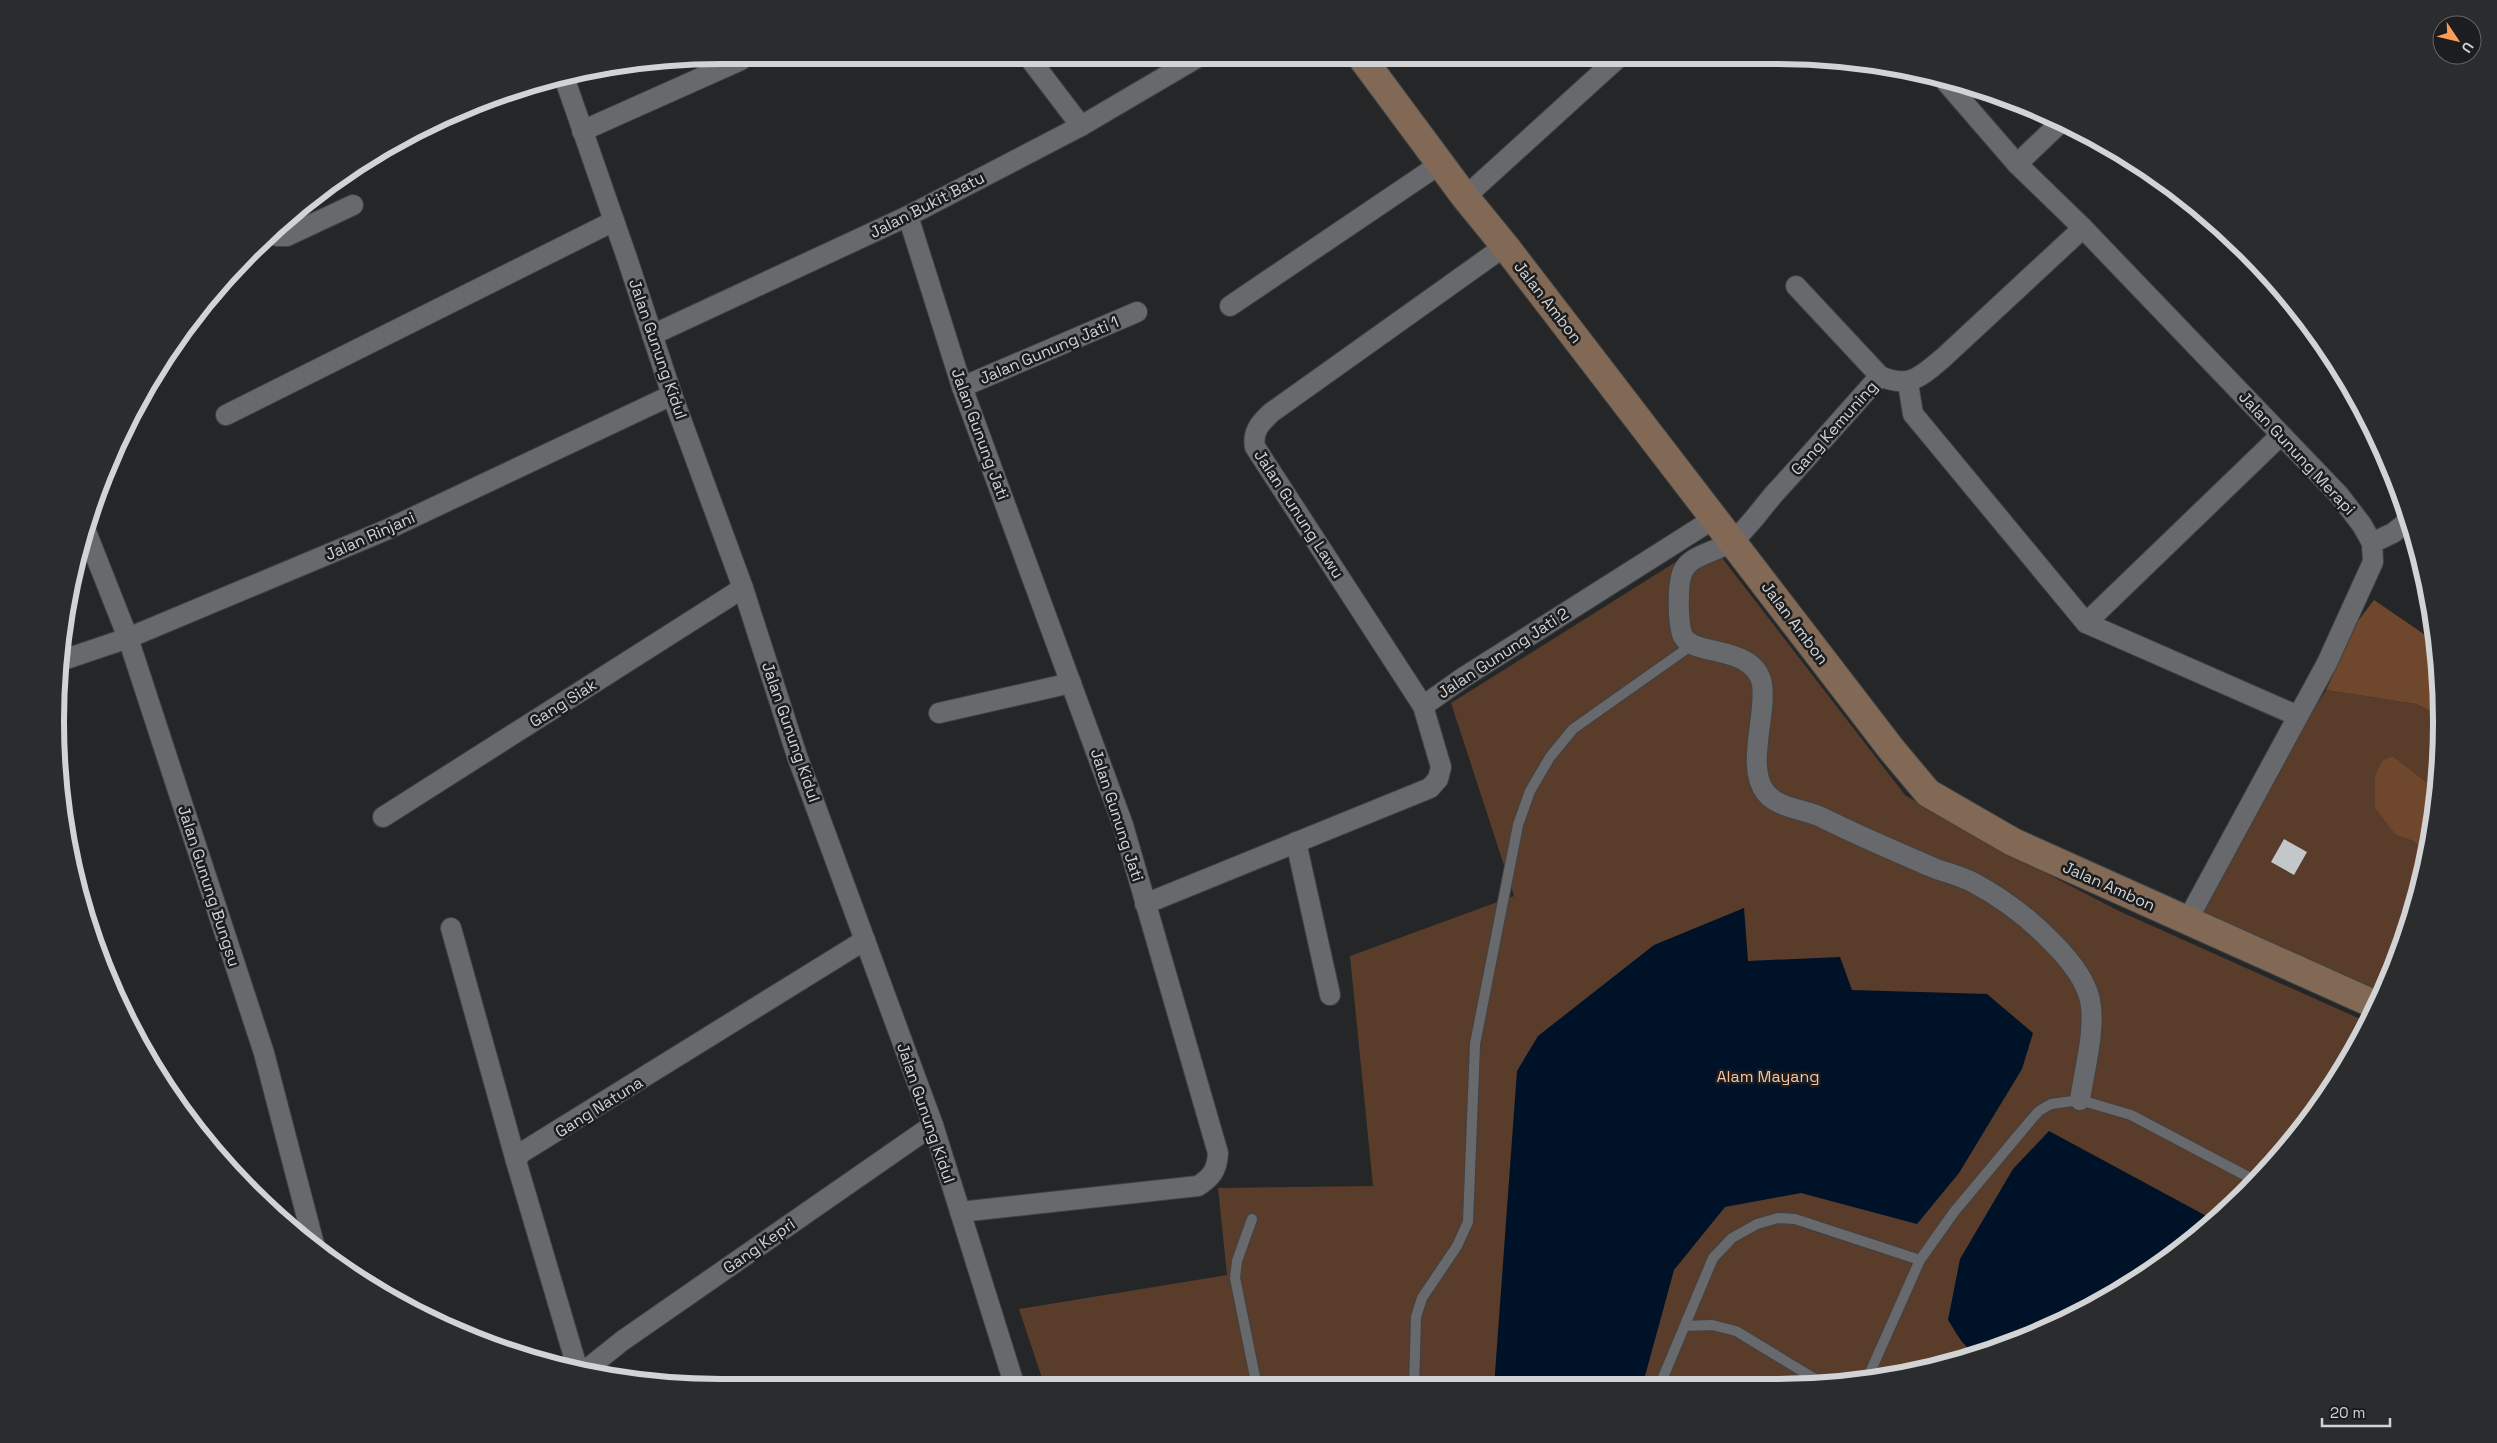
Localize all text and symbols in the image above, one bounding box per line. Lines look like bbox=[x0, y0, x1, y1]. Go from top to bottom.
north arrow bbox=[2432, 15, 2482, 65]
text: U bbox=[2458, 38, 2478, 56]
street label: Jalan Bukit Batu bbox=[866, 167, 988, 243]
street label: Jalan Ambon bbox=[1509, 257, 1587, 347]
street label: Jalan Gunung Kidul bbox=[624, 276, 692, 422]
street label: Jalan Gunung Jati 1 bbox=[976, 311, 1122, 389]
street label: Jalan Gunung Jati bbox=[946, 365, 1014, 503]
street label: Gang Kemuning bbox=[1786, 376, 1882, 480]
street label: Jalan Gunung Merapi bbox=[2234, 387, 2360, 519]
street label: Jalan Gunung Lawu bbox=[1249, 445, 1349, 583]
street label: Jalan Rinjani bbox=[322, 507, 418, 565]
street label: Jalan Ambon bbox=[1757, 577, 1833, 669]
street label: Jalan Gunung Jati 2 bbox=[1433, 603, 1573, 703]
street label: Jalan Gunung Kidul bbox=[757, 659, 825, 805]
street label: Gang Siak bbox=[525, 674, 601, 732]
street label: Jalan Gunung Jati bbox=[1086, 746, 1148, 884]
street label: Jalan Gunung Bungsu bbox=[173, 803, 245, 969]
street label: Jalan Ambon bbox=[2060, 856, 2158, 916]
street label: Jalan Gunung Kidul bbox=[892, 1040, 960, 1186]
park label: Alam Mayang bbox=[1717, 1066, 1819, 1087]
street label: Gang Natuna bbox=[551, 1072, 647, 1142]
street label: Gang Kepri bbox=[719, 1214, 799, 1278]
scale bar bbox=[2322, 1396, 2390, 1428]
text: 20 m bbox=[2330, 1403, 2365, 1422]

